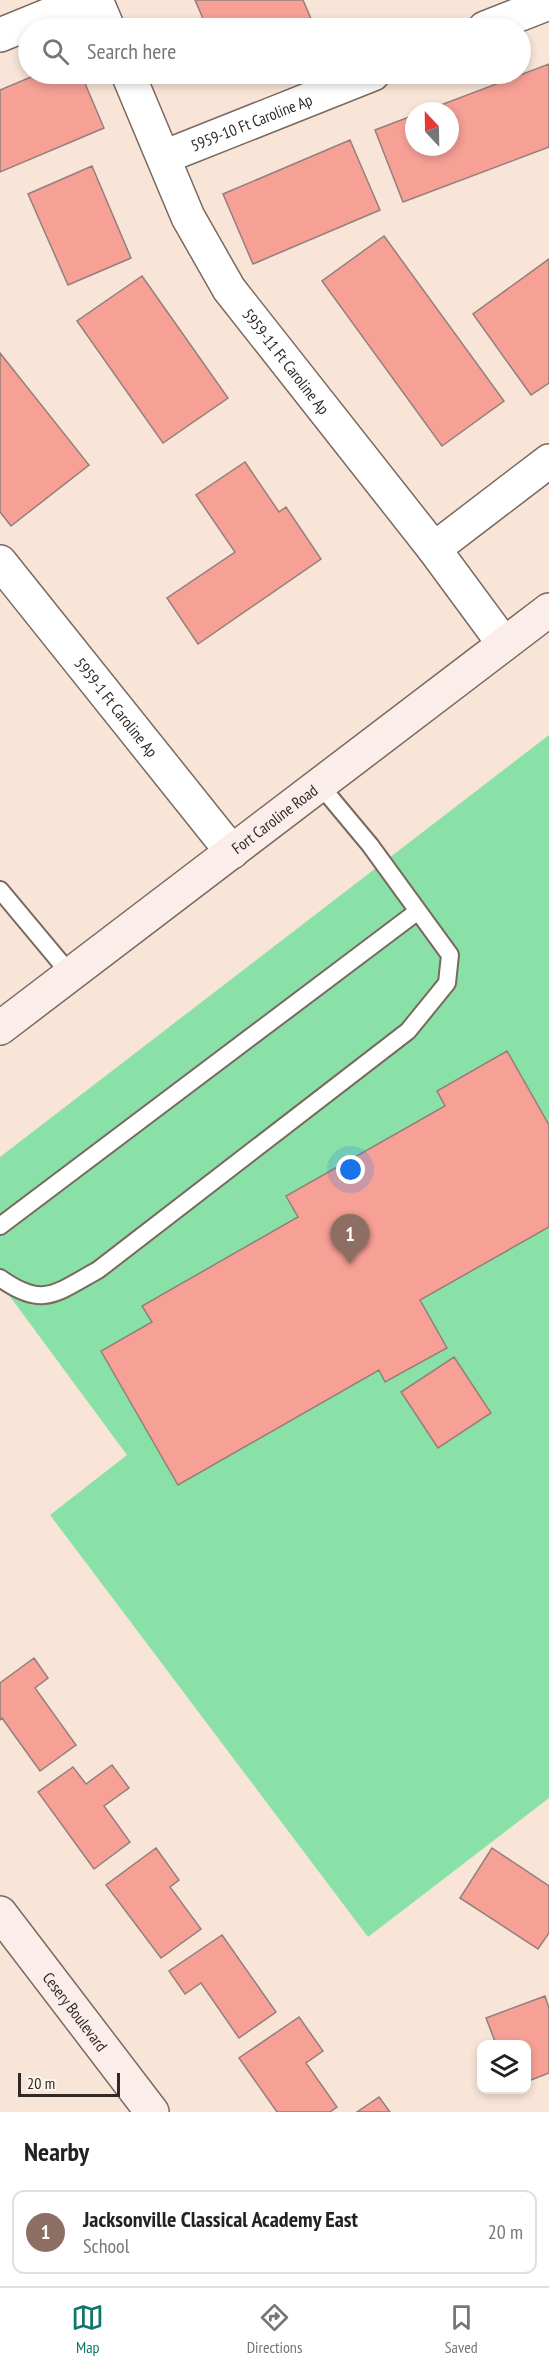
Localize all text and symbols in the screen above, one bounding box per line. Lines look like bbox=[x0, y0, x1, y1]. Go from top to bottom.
search box bbox=[18, 18, 531, 84]
icon: search bbox=[39, 35, 72, 68]
text: Search here bbox=[87, 37, 176, 65]
street label: 5959-10 Ft Caroline Ap bbox=[188, 89, 315, 155]
north arrow bbox=[405, 102, 459, 156]
street label: 5959-11 Ft Caroline Ap bbox=[238, 304, 334, 418]
street label: 5959-1 Ft Caroline Ap bbox=[70, 653, 162, 761]
street label: Fort Caroline Road bbox=[228, 780, 321, 858]
your location bbox=[336, 1155, 365, 1184]
pin: 1 bbox=[330, 1214, 370, 1264]
street label: Cesery Boulevard bbox=[39, 1968, 112, 2055]
map controls bbox=[477, 2040, 531, 2094]
button: layers bbox=[477, 2040, 531, 2094]
scale bar bbox=[18, 2070, 120, 2098]
text: 20 m bbox=[27, 2073, 55, 2093]
text: Nearby bbox=[24, 2135, 89, 2168]
text: Jacksonville Classical Academy East bbox=[83, 2205, 358, 2233]
text: 1 bbox=[41, 2219, 50, 2245]
text: 20 m bbox=[488, 2219, 523, 2245]
text: School bbox=[83, 2233, 129, 2259]
tab: Map bbox=[71, 2301, 104, 2357]
tab: Directions bbox=[247, 2301, 302, 2357]
tab: Saved bbox=[445, 2301, 478, 2357]

